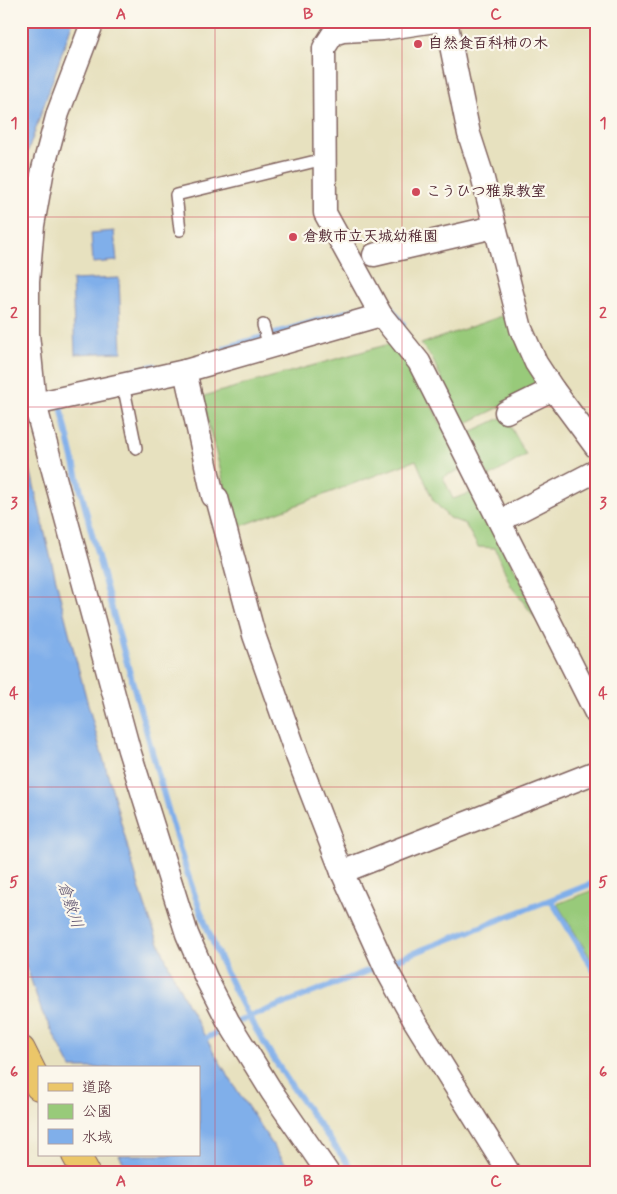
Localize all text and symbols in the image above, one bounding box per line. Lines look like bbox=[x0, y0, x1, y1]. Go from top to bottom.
text: A bbox=[116, 4, 126, 25]
text: B bbox=[303, 4, 313, 25]
text: C bbox=[490, 4, 502, 25]
place label: 自然食百科柿の木 bbox=[428, 34, 548, 54]
marker: 自然食百科柿の木 bbox=[412, 38, 424, 50]
text: 1 bbox=[10, 113, 18, 134]
text: 1 bbox=[599, 113, 607, 134]
place label: こうひつ雅泉教室 bbox=[426, 182, 546, 202]
marker: こうひつ雅泉教室 bbox=[410, 186, 422, 198]
place label: 倉敷市立天城幼稚園 bbox=[303, 227, 438, 247]
marker: 倉敷市立天城幼稚園 bbox=[287, 231, 299, 243]
text: 2 bbox=[10, 303, 18, 324]
text: 2 bbox=[599, 303, 607, 324]
text: 3 bbox=[10, 493, 18, 514]
text: 3 bbox=[599, 493, 607, 514]
text: 4 bbox=[9, 683, 19, 704]
text: 4 bbox=[598, 683, 608, 704]
text: 5 bbox=[9, 872, 19, 893]
text: 5 bbox=[598, 872, 608, 893]
water label: 倉敷川 bbox=[53, 879, 87, 931]
text: 6 bbox=[10, 1062, 18, 1083]
text: 6 bbox=[599, 1062, 607, 1083]
legend bbox=[38, 1066, 200, 1156]
text: 道路 bbox=[82, 1078, 112, 1098]
text: 公園 bbox=[82, 1102, 112, 1122]
text: 水域 bbox=[82, 1128, 112, 1148]
text: A bbox=[116, 1171, 126, 1192]
text: B bbox=[303, 1171, 313, 1192]
text: C bbox=[490, 1171, 502, 1192]

